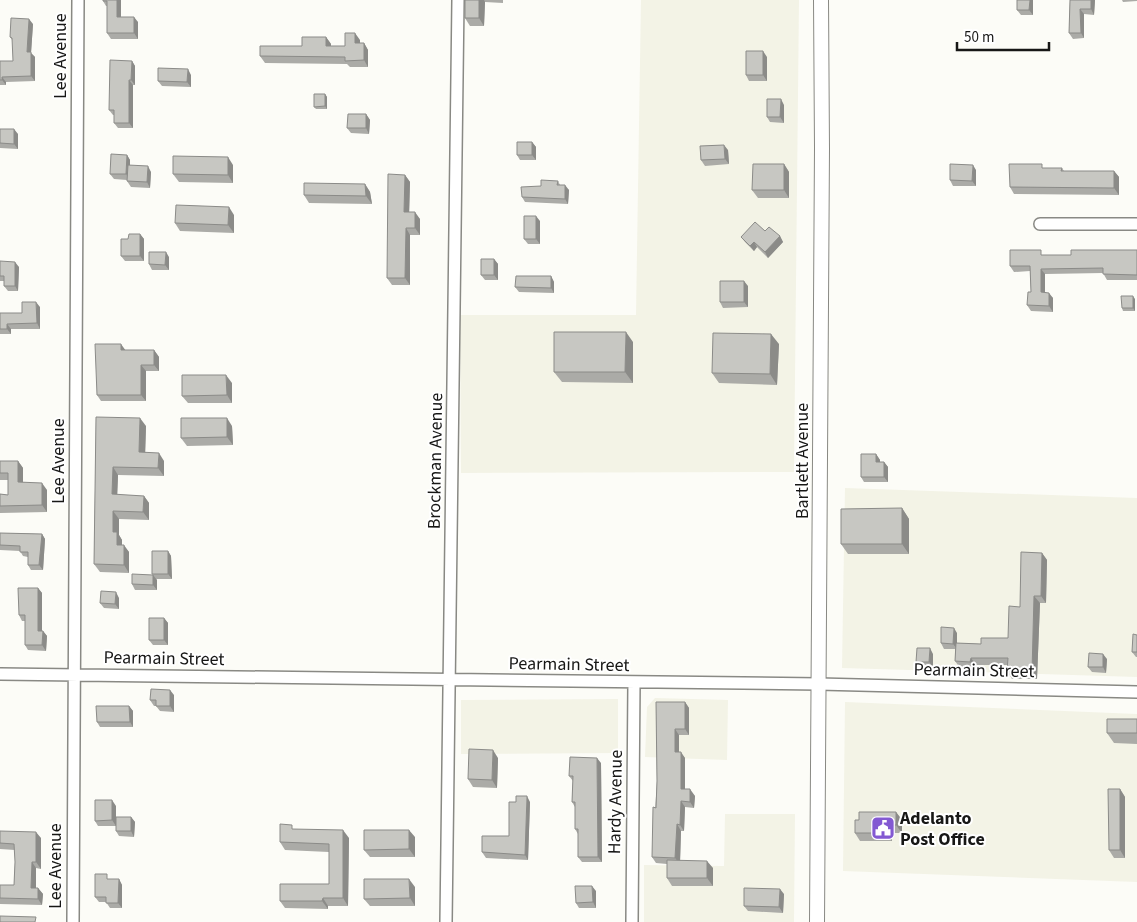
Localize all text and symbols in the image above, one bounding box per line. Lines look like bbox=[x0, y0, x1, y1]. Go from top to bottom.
street label: Lee Avenue bbox=[48, 13, 73, 99]
scale bar bbox=[957, 20, 1050, 52]
text: 50 m bbox=[964, 27, 994, 48]
street label: Brockman Avenue bbox=[422, 393, 449, 529]
street label: Bartlett Avenue bbox=[790, 403, 815, 519]
street label: Lee Avenue bbox=[46, 418, 71, 504]
street label: Pearmain Street bbox=[103, 645, 225, 672]
street label: Pearmain Street bbox=[508, 651, 630, 678]
street label: Pearmain Street bbox=[913, 657, 1035, 684]
street label: Hardy Avenue bbox=[602, 750, 629, 854]
place label: Adelanto Post Office bbox=[899, 806, 985, 852]
public building icon: Adelanto Post Office bbox=[870, 815, 896, 841]
street label: Lee Avenue bbox=[43, 823, 68, 909]

